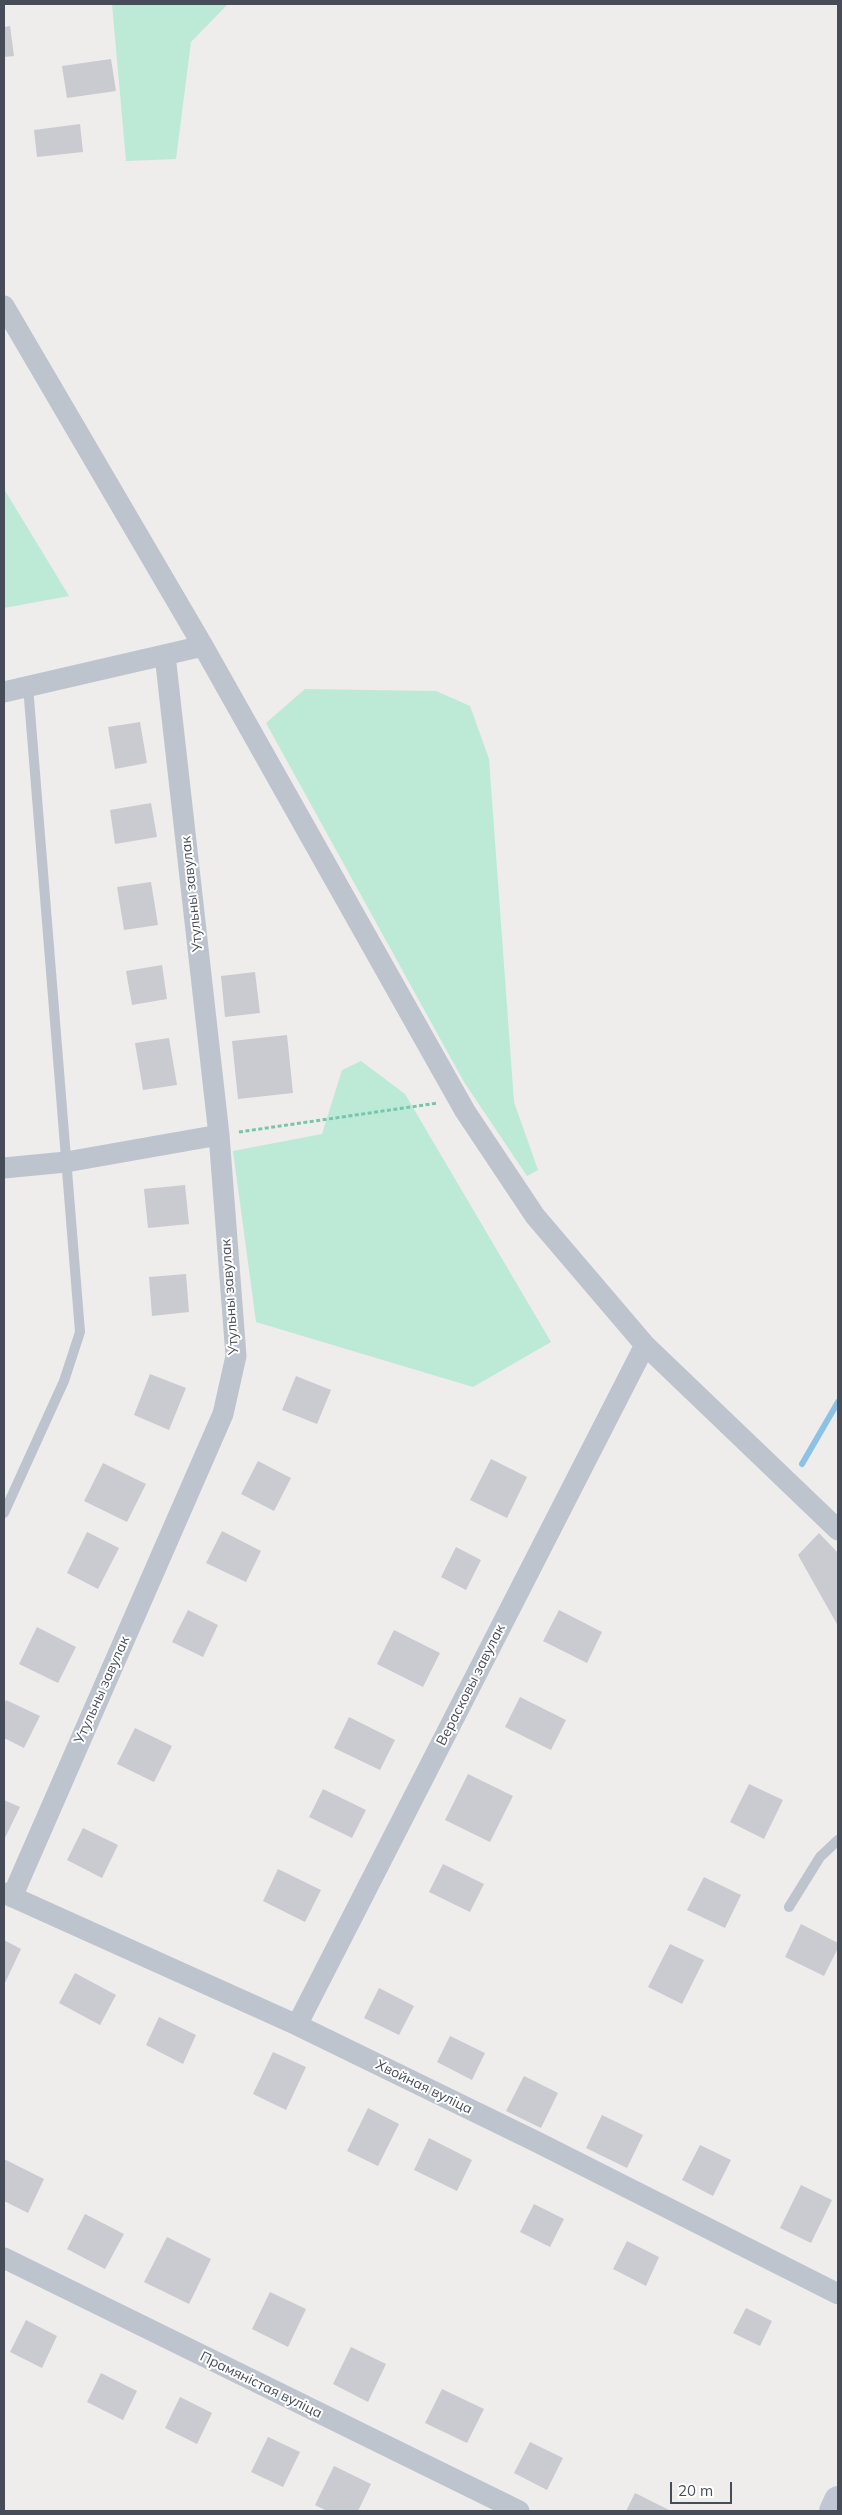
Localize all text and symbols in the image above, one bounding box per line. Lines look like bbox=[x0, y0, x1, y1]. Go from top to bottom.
street label: Утульны завулак bbox=[178, 835, 206, 953]
street label: Утульны завулак bbox=[218, 1239, 242, 1355]
street label: Верасковы завулак bbox=[433, 1622, 509, 1748]
street label: Утульны завулак bbox=[71, 1634, 133, 1746]
street label: Хвойная вуліца bbox=[373, 2056, 475, 2118]
street label: Прамяністая вуліца bbox=[197, 2348, 325, 2422]
scale bar bbox=[672, 2472, 734, 2504]
text: 20 m bbox=[678, 2481, 713, 2500]

